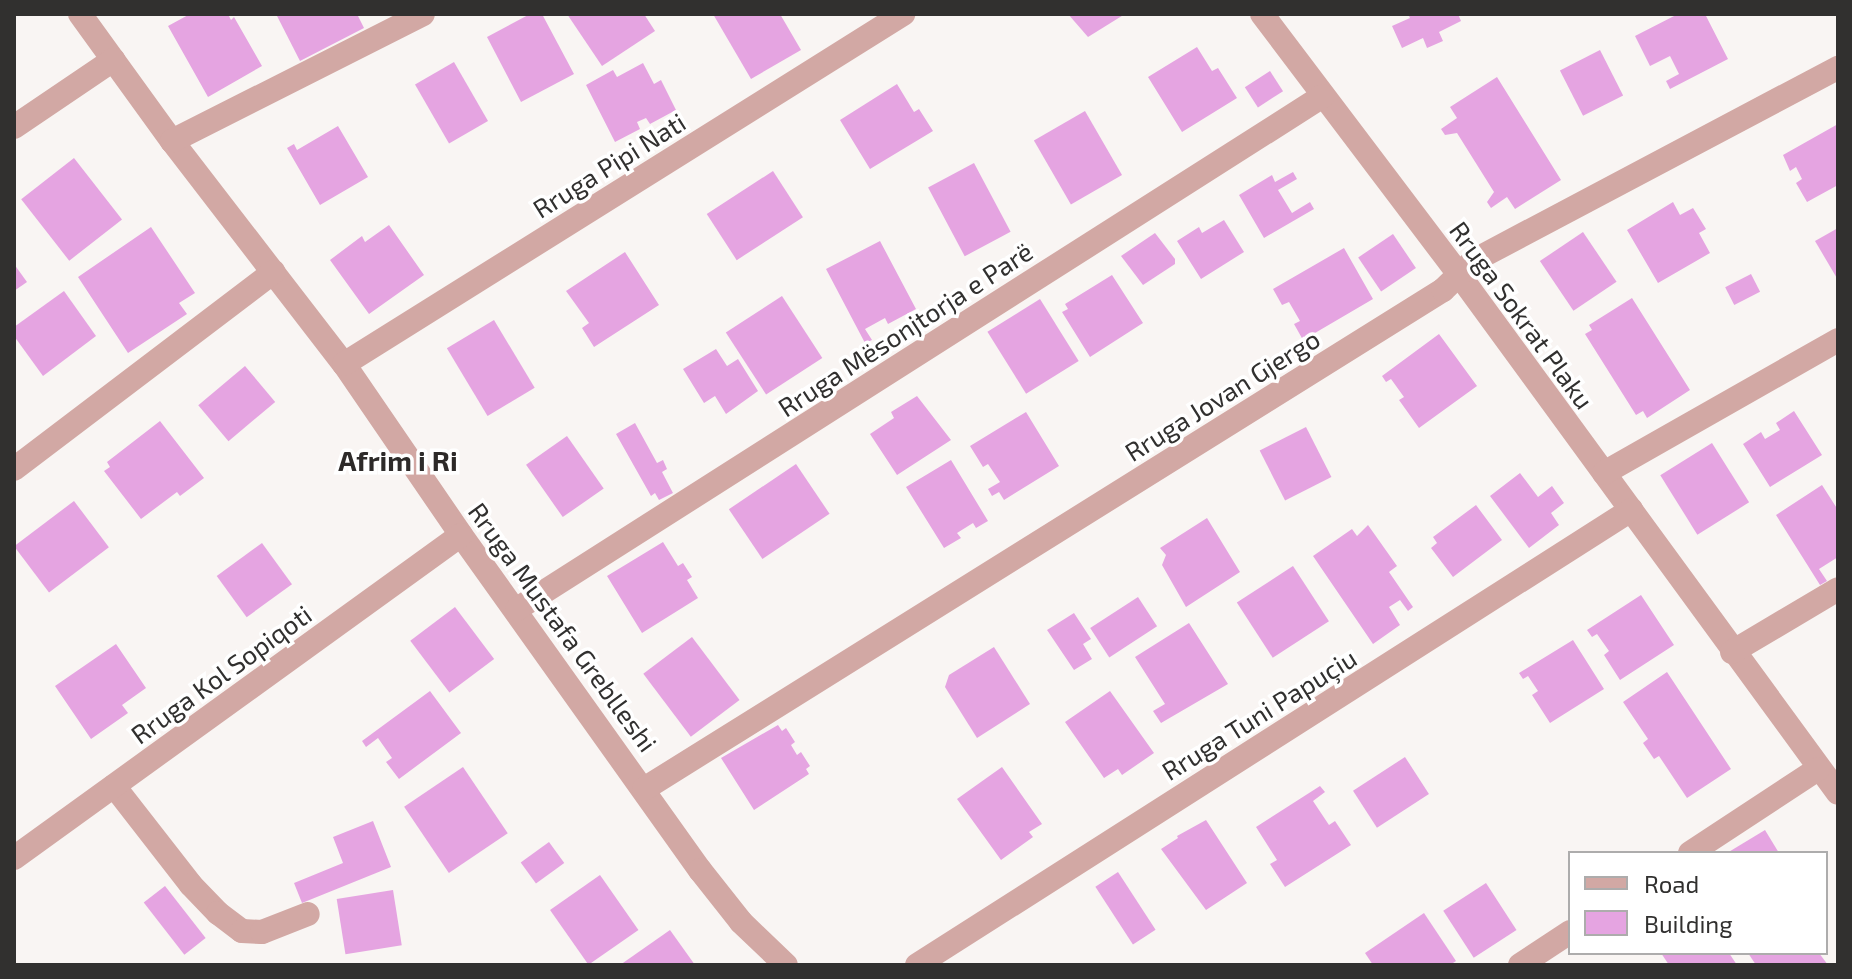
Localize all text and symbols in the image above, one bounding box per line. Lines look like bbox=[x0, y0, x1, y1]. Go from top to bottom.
street label: Rruga Pipi Nati bbox=[527, 106, 691, 224]
street label: Rruga Sokrat Plaku bbox=[1444, 215, 1600, 415]
street label: Rruga Mësonjtorja e Parë bbox=[772, 235, 1038, 423]
street label: Rruga Jovan Gjergo bbox=[1119, 322, 1325, 468]
district label: Afrim i Ri bbox=[338, 443, 458, 477]
street label: Rruga Mustafa Greblleshi bbox=[462, 496, 664, 758]
street label: Rruga Kol Sopiqoti bbox=[125, 598, 317, 750]
street label: Rruga Tuni Papuçiu bbox=[1156, 641, 1362, 787]
legend bbox=[1568, 851, 1828, 955]
text: Road bbox=[1644, 869, 1699, 898]
text: Building bbox=[1644, 909, 1733, 938]

